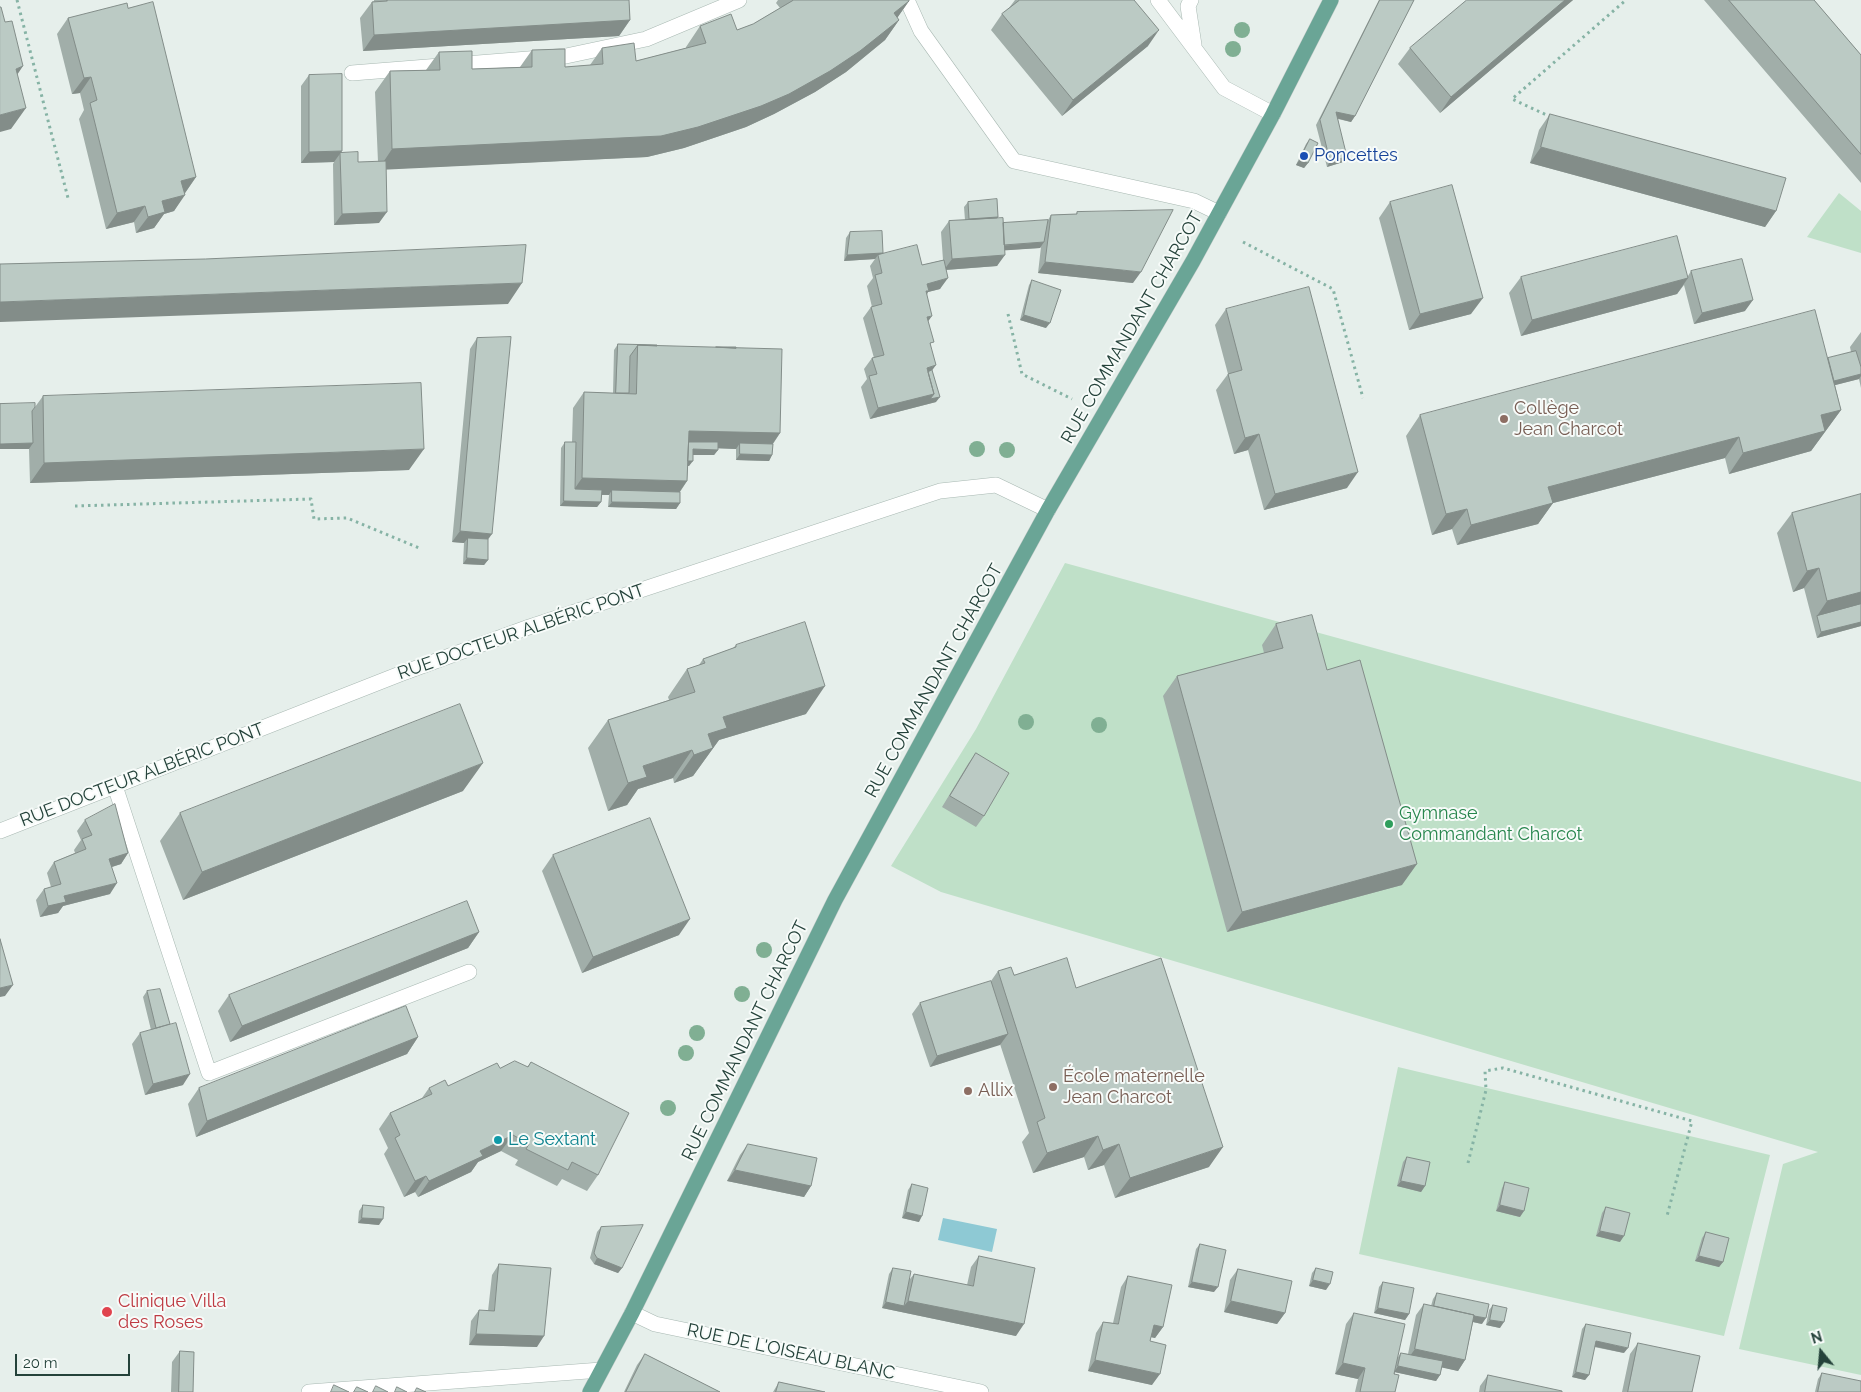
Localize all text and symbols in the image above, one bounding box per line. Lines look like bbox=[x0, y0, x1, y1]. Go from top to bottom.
place label: Poncettes bbox=[1314, 145, 1398, 167]
marker: Poncettes bbox=[1298, 150, 1310, 162]
street label: RUE COMMANDANT CHARCOT bbox=[1057, 208, 1207, 448]
place label: Collège Jean Charcot bbox=[1514, 398, 1623, 440]
marker: Collège Jean Charcot bbox=[1498, 413, 1510, 425]
street label: RUE COMMANDANT CHARCOT bbox=[861, 560, 1007, 802]
street label: RUE DOCTEUR ALBÉRIC PONT bbox=[395, 579, 647, 685]
street label: RUE DOCTEUR ALBÉRIC PONT bbox=[17, 718, 267, 832]
place label: Gymnase Commandant Charcot bbox=[1399, 803, 1583, 846]
marker: Gymnase Commandant Charcot bbox=[1383, 818, 1395, 830]
street label: RUE COMMANDANT CHARCOT bbox=[677, 918, 813, 1164]
place label: École maternelle Jean Charcot bbox=[1063, 1066, 1205, 1108]
place label: Allix bbox=[978, 1080, 1013, 1102]
marker: École maternelle Jean Charcot bbox=[1047, 1081, 1059, 1093]
marker: Allix bbox=[962, 1085, 974, 1097]
place label: Le Sextant bbox=[508, 1129, 596, 1151]
marker: Le Sextant bbox=[492, 1134, 504, 1146]
place label: Clinique Villa des Roses bbox=[118, 1291, 226, 1334]
marker: Clinique Villa des Roses bbox=[100, 1305, 114, 1319]
street label: RUE DE L'OISEAU BLANC bbox=[685, 1319, 897, 1385]
north arrow bbox=[1796, 1327, 1846, 1377]
text: N bbox=[1809, 1328, 1824, 1347]
scale bar bbox=[18, 1344, 132, 1376]
text: 20 m bbox=[23, 1354, 58, 1372]

